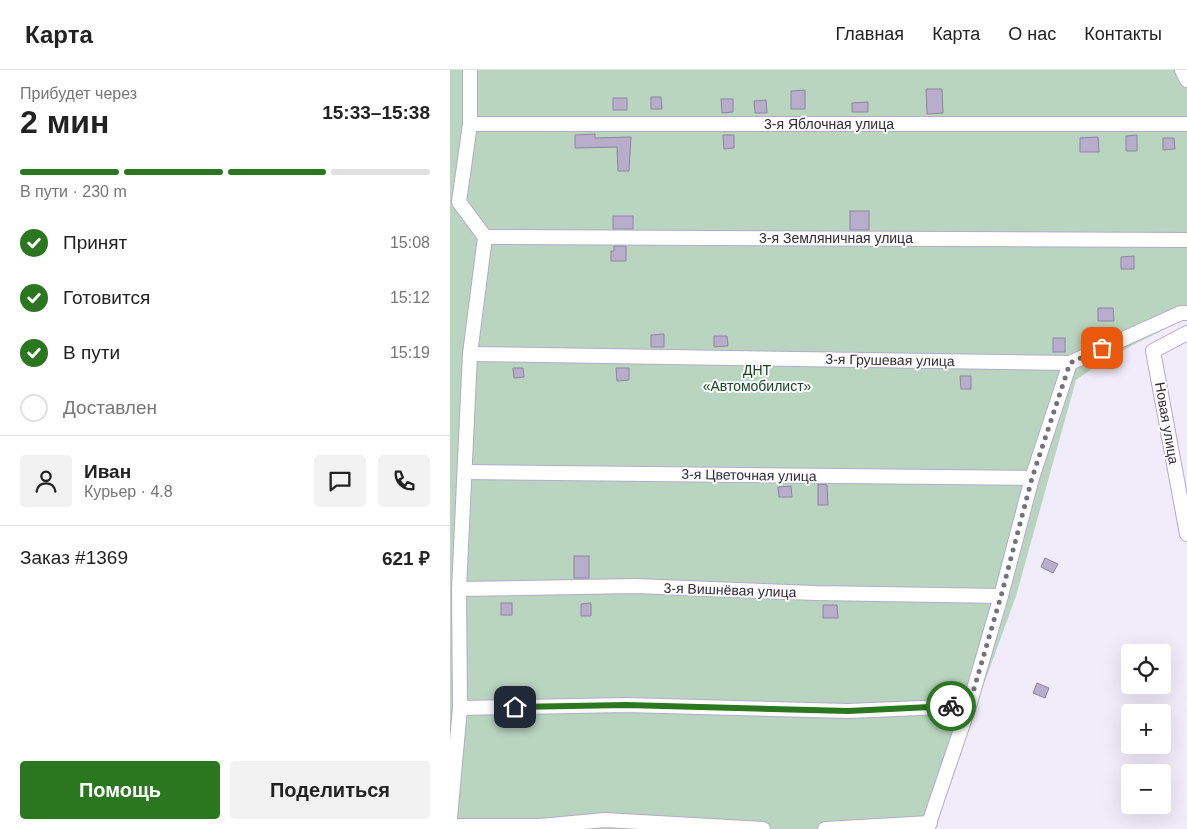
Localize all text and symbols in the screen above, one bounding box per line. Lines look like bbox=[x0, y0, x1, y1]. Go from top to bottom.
text: Карта bbox=[25, 21, 93, 48]
text: Главная bbox=[836, 24, 904, 44]
text: Карта bbox=[932, 24, 980, 44]
text: О нас bbox=[1008, 24, 1056, 44]
text: Контакты bbox=[1084, 24, 1162, 44]
text: Прибудет через bbox=[20, 85, 137, 102]
text: 15:33–15:38 bbox=[322, 102, 430, 123]
text: 2 мин bbox=[20, 104, 109, 140]
street label: 3-я Яблочная улица bbox=[764, 116, 894, 132]
text: В пути · 230 m bbox=[20, 183, 127, 200]
icon: check bbox=[20, 229, 48, 257]
street label: 3-я Земляничная улица bbox=[759, 230, 913, 246]
text: Принят bbox=[63, 232, 127, 253]
text: 15:08 bbox=[390, 234, 430, 251]
icon: check bbox=[20, 284, 48, 312]
text: Готовится bbox=[63, 287, 150, 308]
text: 15:12 bbox=[390, 289, 430, 306]
pin bbox=[1081, 327, 1123, 369]
icon: bag bbox=[1088, 334, 1116, 362]
icon: check bbox=[20, 339, 48, 367]
text: В пути bbox=[63, 342, 120, 363]
text: 15:19 bbox=[390, 344, 430, 361]
street label: 3-я Грушевая улица bbox=[825, 351, 955, 369]
park label: ДНТ «Автомобилист» bbox=[703, 362, 812, 394]
street label: Новая улица bbox=[1152, 381, 1182, 465]
text: Доставлен bbox=[63, 397, 157, 418]
button: person bbox=[20, 455, 72, 507]
button: chat bbox=[314, 455, 366, 507]
button: phone bbox=[378, 455, 430, 507]
text: Иван bbox=[84, 461, 131, 482]
street label: 3-я Цветочная улица bbox=[681, 466, 817, 484]
text: Курьер · 4.8 bbox=[84, 483, 173, 500]
text: Заказ #1369 bbox=[20, 547, 128, 568]
text: 621 ₽ bbox=[382, 548, 430, 569]
street label: 3-я Вишнёвая улица bbox=[663, 580, 797, 600]
map controls bbox=[1121, 644, 1171, 814]
button: locate bbox=[1121, 644, 1171, 694]
courier bbox=[926, 681, 976, 731]
pin bbox=[494, 686, 536, 728]
icon: bike bbox=[937, 692, 965, 720]
icon: home bbox=[501, 693, 529, 721]
button: + bbox=[1121, 704, 1171, 754]
button: Помощь bbox=[20, 761, 220, 819]
button: Поделиться bbox=[230, 761, 430, 819]
button: − bbox=[1121, 764, 1171, 814]

